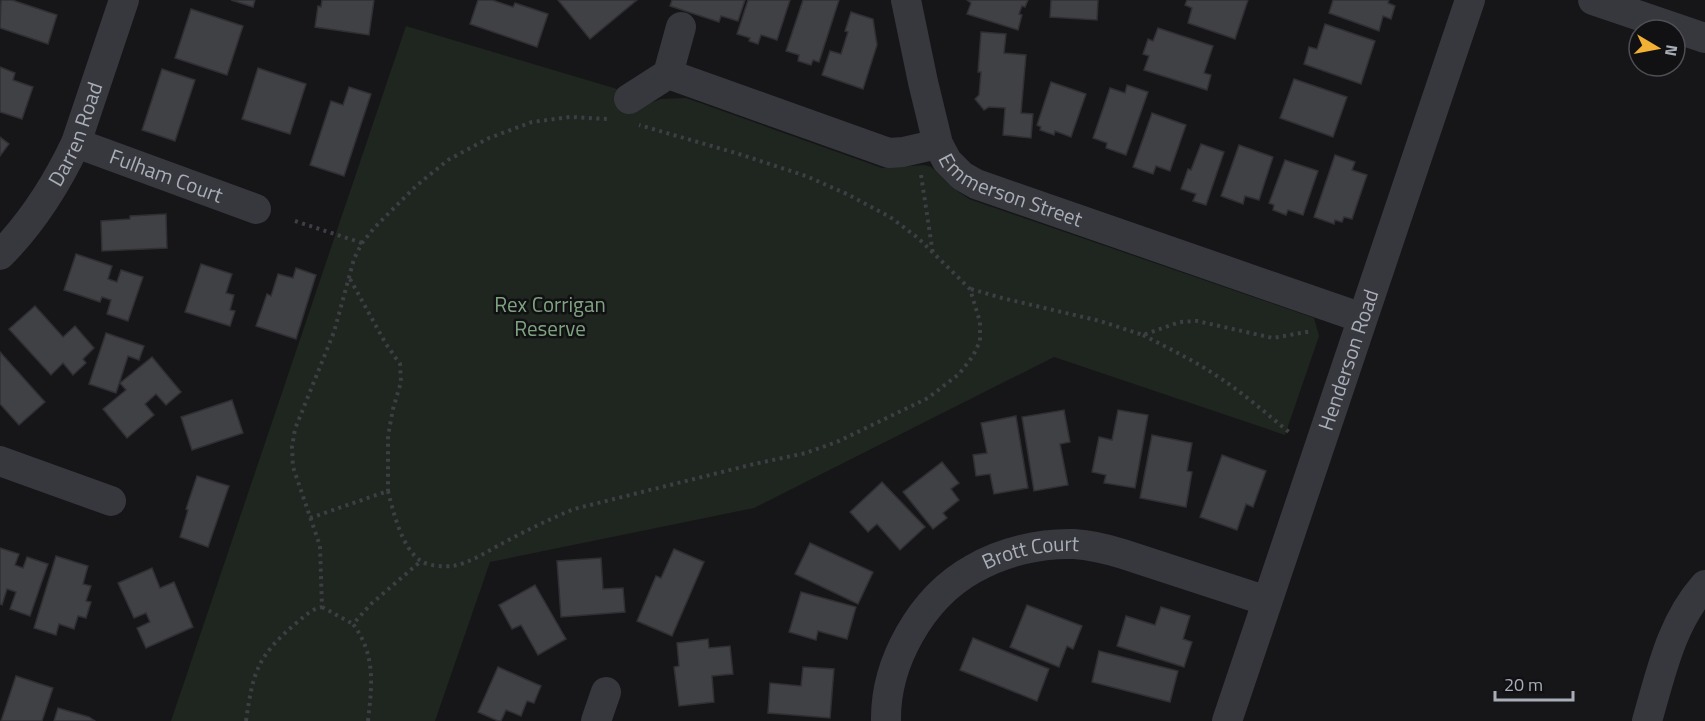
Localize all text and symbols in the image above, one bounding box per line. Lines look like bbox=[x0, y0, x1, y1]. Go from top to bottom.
north arrow bbox=[1627, 18, 1687, 78]
text: N bbox=[1659, 43, 1685, 58]
street label: Darren Road bbox=[39, 78, 110, 192]
street label: Fulham Court bbox=[105, 140, 228, 211]
street label: Emmerson Street bbox=[931, 147, 1088, 235]
street label: Henderson Road bbox=[1309, 285, 1386, 434]
park label: Rex Corrigan Reserve bbox=[494, 288, 606, 344]
street label: Brott Court bbox=[976, 527, 1081, 577]
scale bar bbox=[1495, 664, 1573, 702]
text: 20 m bbox=[1504, 671, 1543, 698]

